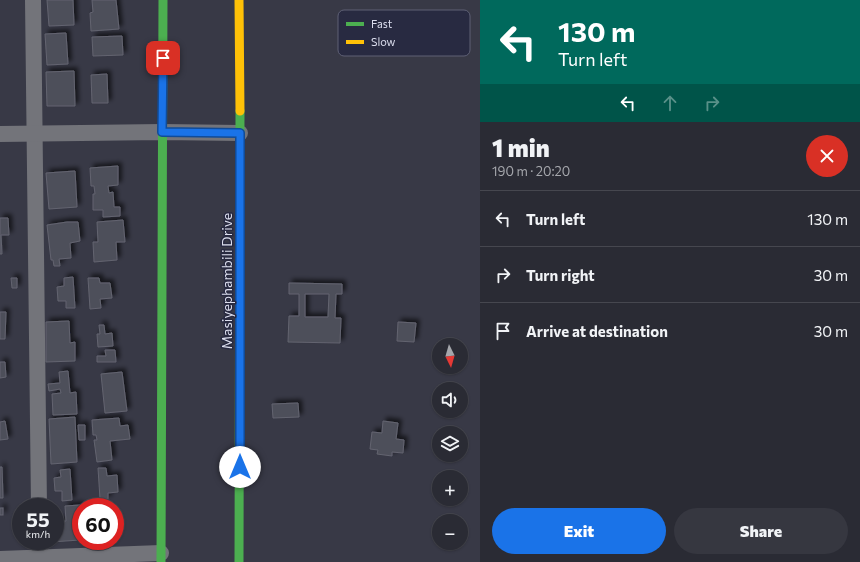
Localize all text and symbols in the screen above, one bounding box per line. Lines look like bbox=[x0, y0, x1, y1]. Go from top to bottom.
legend bbox=[338, 10, 470, 56]
text: 130 m bbox=[558, 14, 635, 48]
icon: left bbox=[492, 16, 544, 68]
text: Fast bbox=[371, 17, 393, 30]
text: Slow bbox=[371, 35, 396, 48]
pin bbox=[146, 41, 180, 75]
icon: arrive bbox=[152, 47, 174, 69]
text: Turn left bbox=[558, 48, 627, 70]
icon: left bbox=[617, 92, 639, 114]
icon: ahead bbox=[659, 92, 681, 114]
icon: right bbox=[701, 92, 723, 114]
text: 1 min bbox=[492, 133, 550, 162]
button: close bbox=[806, 135, 848, 177]
text: 190 m · 20:20 bbox=[492, 163, 570, 179]
icon: left bbox=[492, 208, 514, 230]
text: Turn left bbox=[526, 210, 585, 228]
text: 130 m bbox=[807, 210, 848, 228]
street label: Masiyephambili Drive bbox=[218, 213, 235, 349]
icon: right bbox=[492, 264, 514, 286]
text: Turn right bbox=[526, 266, 595, 284]
text: 30 m bbox=[814, 266, 848, 284]
icon: arrive bbox=[492, 320, 514, 342]
text: Arrive at destination bbox=[526, 322, 668, 340]
text: 30 m bbox=[814, 322, 848, 340]
north arrow bbox=[432, 338, 468, 374]
map controls bbox=[432, 338, 468, 550]
button: sound bbox=[432, 382, 468, 418]
button: layers bbox=[432, 426, 468, 462]
position arrow bbox=[219, 446, 261, 488]
button: + bbox=[432, 470, 468, 506]
speed limit sign: 60 bbox=[72, 498, 124, 550]
text: 55 bbox=[26, 507, 50, 531]
button: Exit bbox=[492, 508, 666, 554]
button: Share bbox=[674, 508, 848, 554]
button: − bbox=[432, 514, 468, 550]
text: km/h bbox=[26, 528, 50, 540]

